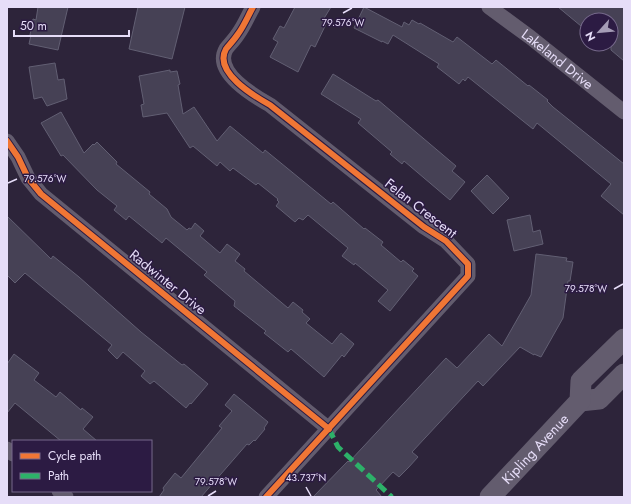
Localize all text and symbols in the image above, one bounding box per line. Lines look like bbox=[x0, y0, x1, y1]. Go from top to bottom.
scale bar bbox=[14, 12, 129, 38]
north arrow bbox=[579, 12, 619, 52]
text: 79.576°W bbox=[322, 15, 364, 30]
text: 50 m bbox=[20, 17, 47, 35]
street label: Lakeland Drive bbox=[517, 24, 598, 94]
text: N bbox=[581, 29, 599, 44]
text: 79.576°W bbox=[24, 171, 66, 186]
street label: Felan Crescent bbox=[381, 173, 462, 243]
street label: Radwinter Drive bbox=[125, 245, 211, 319]
text: 79.578°W bbox=[565, 281, 607, 296]
street label: Kipling Avenue bbox=[497, 409, 573, 488]
legend bbox=[12, 440, 152, 492]
text: Cycle path bbox=[48, 447, 101, 465]
text: Path bbox=[48, 467, 69, 485]
text: 43.737°N bbox=[286, 470, 326, 485]
text: 79.578°W bbox=[195, 474, 237, 489]

